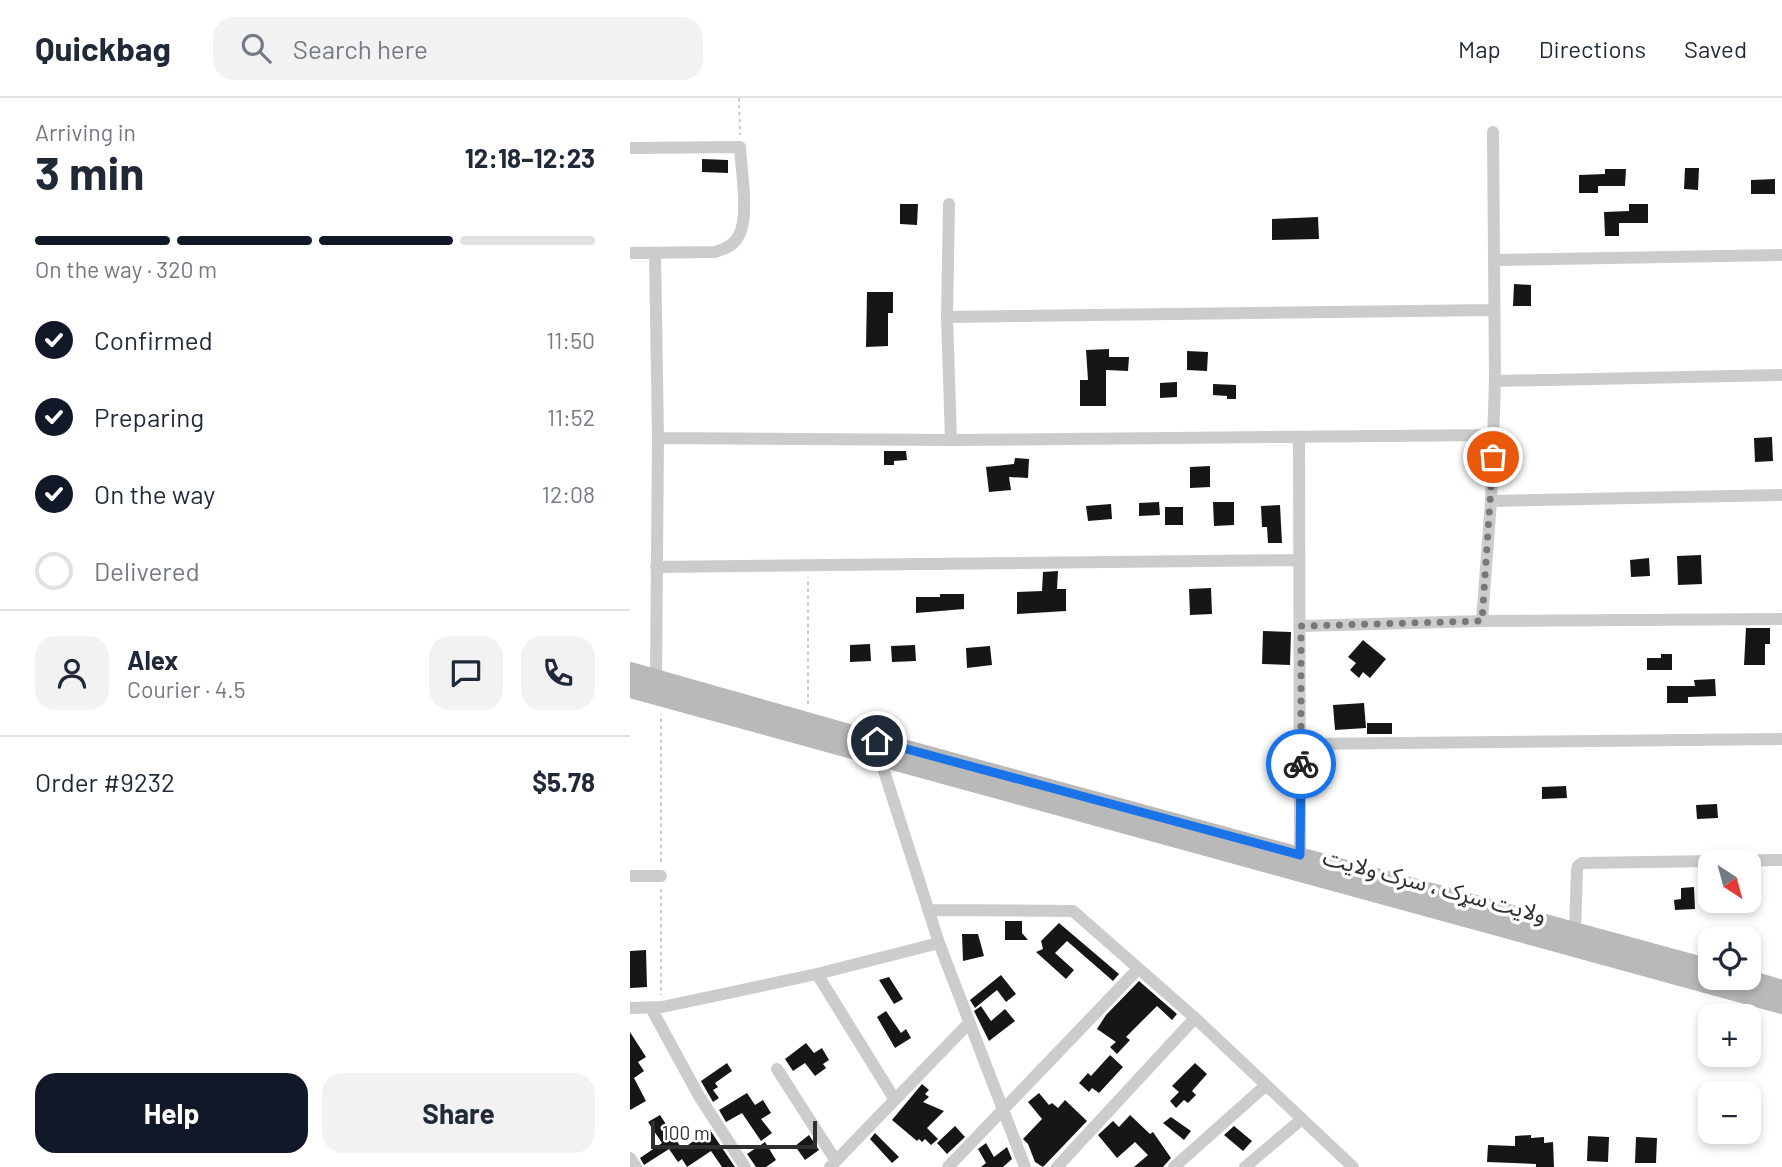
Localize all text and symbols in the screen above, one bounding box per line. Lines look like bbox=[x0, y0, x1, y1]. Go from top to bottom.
search box bbox=[213, 17, 703, 80]
text: Quickbag bbox=[35, 28, 171, 68]
icon: search bbox=[237, 29, 275, 67]
text: Search here bbox=[293, 33, 428, 64]
text: Map bbox=[1458, 34, 1501, 63]
text: Directions bbox=[1539, 34, 1646, 63]
text: Saved bbox=[1684, 34, 1747, 63]
text: Arriving in bbox=[35, 118, 136, 146]
text: 12:18–12:23 bbox=[465, 142, 595, 173]
text: 3 min bbox=[35, 144, 144, 199]
text: On the way · 320 m bbox=[35, 255, 217, 283]
icon: check bbox=[35, 321, 73, 359]
text: Confirmed bbox=[94, 324, 213, 355]
text: 11:50 bbox=[546, 326, 595, 354]
icon: check bbox=[35, 398, 73, 436]
text: Preparing bbox=[94, 401, 204, 432]
text: 11:52 bbox=[547, 403, 595, 431]
pin bbox=[1463, 427, 1523, 487]
icon: bag bbox=[1474, 438, 1512, 476]
icon: check bbox=[35, 475, 73, 513]
text: On the way bbox=[94, 478, 215, 509]
text: 12:08 bbox=[542, 480, 595, 508]
text: Delivered bbox=[94, 555, 200, 586]
button: person bbox=[35, 636, 109, 710]
button: chat bbox=[429, 636, 503, 710]
button: phone bbox=[521, 636, 595, 710]
text: Alex bbox=[127, 644, 178, 675]
text: Courier · 4.5 bbox=[127, 675, 246, 703]
pin bbox=[847, 711, 907, 771]
icon: home bbox=[858, 722, 896, 760]
courier bbox=[1266, 729, 1336, 799]
icon: bike bbox=[1282, 745, 1320, 783]
text: Order #9232 bbox=[35, 766, 175, 797]
text: $5.78 bbox=[532, 766, 595, 797]
street label: ولایت سړک ، سرک ولایت bbox=[1320, 842, 1550, 929]
north arrow bbox=[1698, 850, 1760, 914]
map controls bbox=[1698, 850, 1761, 1144]
button: locate bbox=[1698, 927, 1761, 990]
button: + bbox=[1698, 1004, 1761, 1067]
button: Help bbox=[35, 1073, 308, 1153]
button: Share bbox=[322, 1073, 595, 1153]
button: − bbox=[1698, 1081, 1761, 1144]
scale bar bbox=[651, 1118, 817, 1150]
text: 100 m bbox=[662, 1121, 710, 1144]

